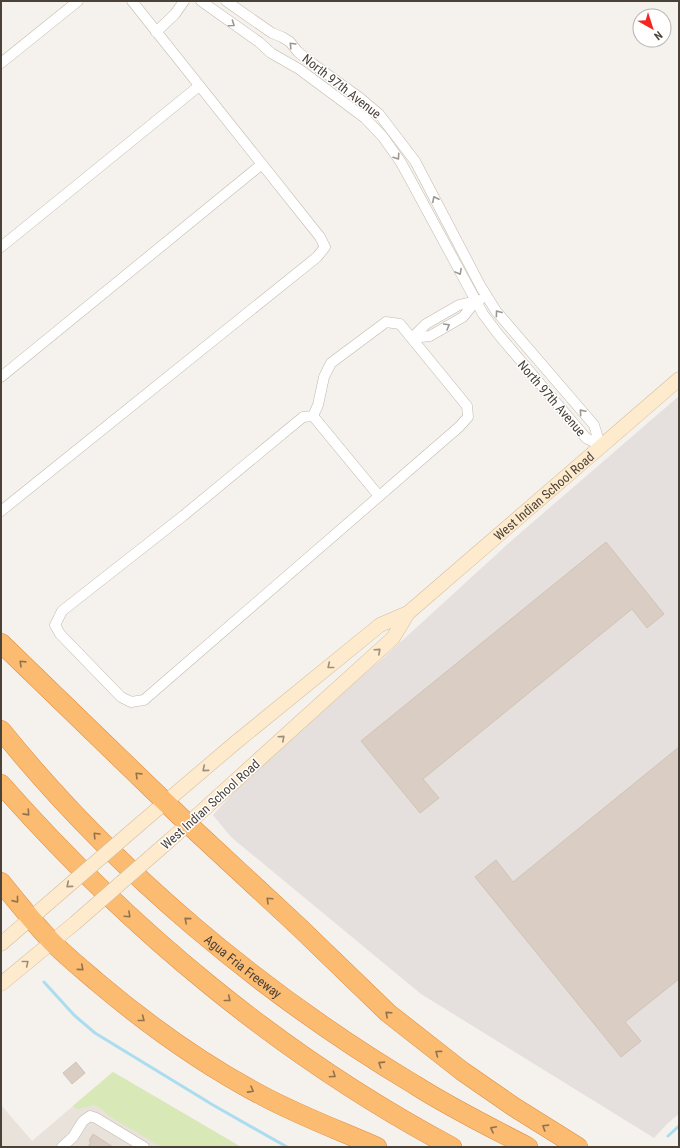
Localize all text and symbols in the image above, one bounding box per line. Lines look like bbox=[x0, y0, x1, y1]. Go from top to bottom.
north arrow bbox=[632, 8, 672, 48]
one-way arrow bbox=[228, 19, 235, 27]
text: N bbox=[651, 28, 665, 43]
one-way arrow bbox=[289, 42, 297, 50]
street label: North 97th Avenue bbox=[300, 51, 384, 122]
one-way arrow bbox=[392, 153, 399, 160]
one-way arrow bbox=[432, 196, 440, 203]
one-way arrow bbox=[454, 267, 461, 275]
one-way arrow bbox=[496, 310, 503, 317]
one-way arrow bbox=[443, 323, 450, 331]
street label: North 97th Avenue bbox=[515, 357, 589, 439]
one-way arrow bbox=[580, 409, 587, 417]
street label: West Indian School Road bbox=[491, 449, 597, 544]
one-way arrow bbox=[373, 648, 381, 656]
one-way arrow bbox=[19, 660, 27, 668]
one-way arrow bbox=[327, 661, 334, 668]
one-way arrow bbox=[277, 736, 285, 743]
street label: West Indian School Road bbox=[158, 756, 263, 853]
one-way arrow bbox=[203, 764, 210, 771]
one-way arrow bbox=[135, 772, 143, 780]
one-way arrow bbox=[22, 809, 29, 816]
one-way arrow bbox=[93, 832, 101, 840]
one-way arrow bbox=[66, 880, 74, 887]
one-way arrow bbox=[11, 895, 18, 902]
one-way arrow bbox=[266, 897, 274, 904]
one-way arrow bbox=[123, 911, 131, 918]
one-way arrow bbox=[184, 918, 191, 925]
street label: Agua Fria Freeway bbox=[201, 932, 285, 1002]
one-way arrow bbox=[22, 960, 29, 967]
one-way arrow bbox=[76, 963, 83, 970]
one-way arrow bbox=[223, 995, 230, 1002]
one-way arrow bbox=[386, 1011, 393, 1018]
one-way arrow bbox=[138, 1014, 145, 1021]
one-way arrow bbox=[435, 1050, 442, 1058]
one-way arrow bbox=[378, 1061, 385, 1069]
one-way arrow bbox=[329, 1070, 336, 1078]
one-way arrow bbox=[247, 1085, 254, 1093]
one-way arrow bbox=[542, 1124, 549, 1131]
one-way arrow bbox=[490, 1126, 498, 1134]

